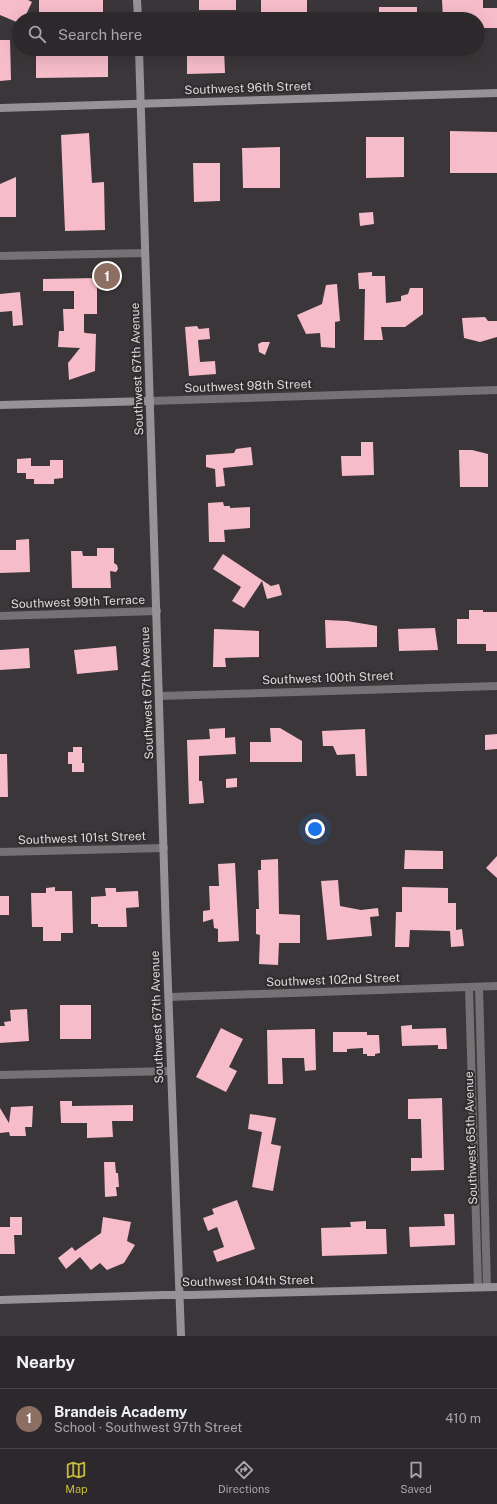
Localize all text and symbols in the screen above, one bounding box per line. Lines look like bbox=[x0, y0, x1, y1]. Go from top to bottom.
search box bbox=[12, 12, 485, 56]
icon: search bbox=[26, 23, 48, 45]
text: Search here bbox=[58, 26, 142, 43]
street label: Southwest 96th Street bbox=[184, 79, 312, 97]
pin: 1 bbox=[94, 261, 120, 291]
street label: Southwest 67th Avenue bbox=[128, 302, 146, 436]
street label: Southwest 98th Street bbox=[184, 377, 312, 395]
street label: Southwest 99th Terrace bbox=[11, 593, 146, 611]
street label: Southwest 67th Avenue bbox=[138, 626, 156, 760]
street label: Southwest 100th Street bbox=[262, 669, 394, 687]
your location bbox=[305, 819, 325, 839]
street label: Southwest 101st Street bbox=[18, 829, 147, 847]
street label: Southwest 67th Avenue bbox=[148, 950, 166, 1084]
street label: Southwest 102nd Street bbox=[266, 971, 401, 989]
street label: Southwest 65th Avenue bbox=[462, 1071, 480, 1205]
street label: Southwest 104th Street bbox=[182, 1273, 314, 1289]
text: Nearby bbox=[16, 1352, 75, 1372]
text: Brandeis Academy bbox=[54, 1403, 187, 1420]
text: 1 bbox=[26, 1411, 32, 1426]
text: 410 m bbox=[445, 1411, 481, 1426]
text: School · Southwest 97th Street bbox=[54, 1420, 242, 1435]
tab: Map bbox=[65, 1459, 88, 1495]
tab: Directions bbox=[218, 1459, 270, 1495]
tab: Saved bbox=[400, 1459, 432, 1495]

